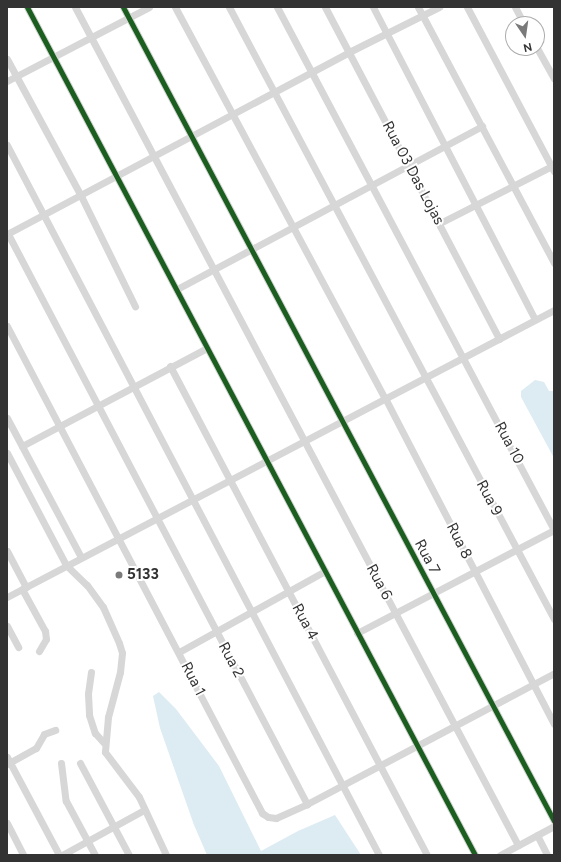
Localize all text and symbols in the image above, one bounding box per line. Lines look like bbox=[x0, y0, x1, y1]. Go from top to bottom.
north arrow bbox=[505, 16, 545, 56]
text: N bbox=[522, 40, 533, 54]
street label: Rua 03 Das Lojas bbox=[378, 118, 448, 228]
street label: Rua 10 bbox=[491, 419, 527, 467]
street label: Rua 9 bbox=[472, 477, 506, 519]
street label: Rua 8 bbox=[442, 520, 476, 562]
street label: Rua 7 bbox=[410, 536, 444, 578]
street label: Rua 6 bbox=[362, 561, 396, 603]
place label: 5133 bbox=[127, 566, 159, 584]
marker: 5133 bbox=[114, 570, 124, 580]
street label: Rua 4 bbox=[288, 601, 322, 643]
street label: Rua 2 bbox=[214, 639, 248, 681]
street label: Rua 1 bbox=[177, 659, 209, 699]

